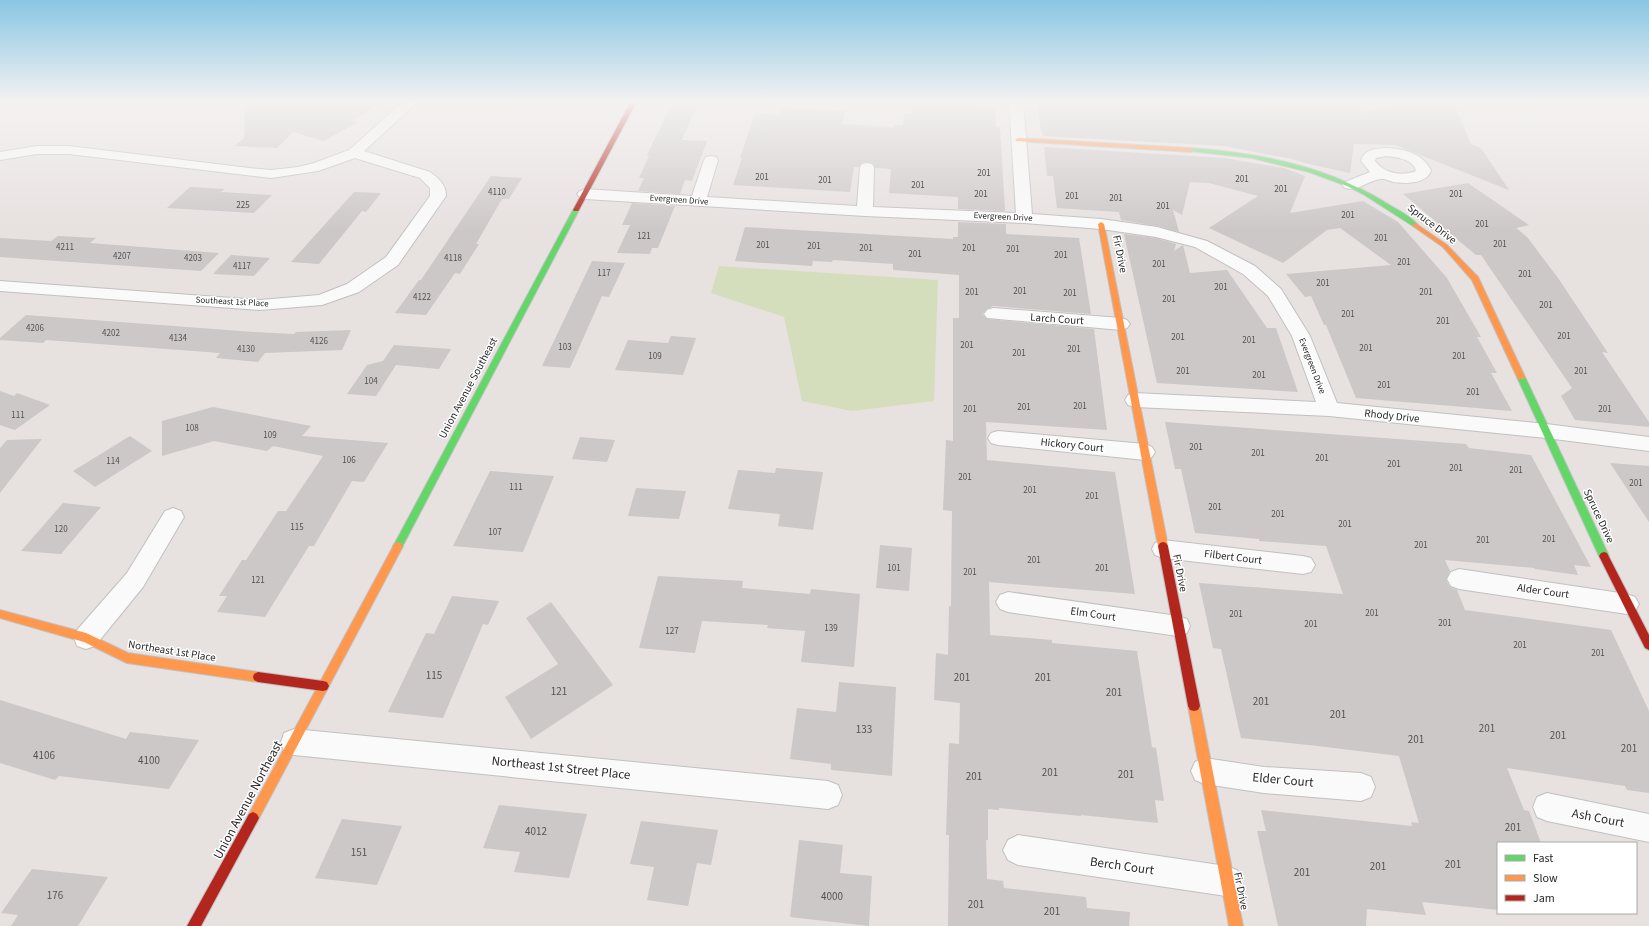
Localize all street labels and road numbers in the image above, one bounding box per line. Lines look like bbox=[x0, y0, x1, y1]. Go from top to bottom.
street label: Evergreen Drive bbox=[649, 191, 709, 209]
street label: Spruce Drive bbox=[1404, 201, 1460, 248]
street label: Evergreen Drive bbox=[973, 209, 1033, 225]
street label: Fir Drive bbox=[1109, 234, 1131, 275]
street label: Southeast 1st Place bbox=[195, 294, 269, 310]
street label: Larch Court bbox=[1030, 310, 1085, 328]
street label: Union Avenue Southeast bbox=[435, 335, 501, 441]
street label: Evergreen Drive bbox=[1295, 336, 1329, 396]
street label: Rhody Drive bbox=[1364, 406, 1421, 426]
street label: Hickory Court bbox=[1040, 434, 1105, 456]
street label: Spruce Drive bbox=[1580, 487, 1618, 546]
street label: Filbert Court bbox=[1203, 546, 1263, 568]
street label: Fir Drive bbox=[1169, 553, 1191, 594]
street label: Alder Court bbox=[1516, 580, 1570, 602]
street label: Elm Court bbox=[1069, 603, 1117, 625]
street label: Northeast 1st Place bbox=[127, 637, 217, 665]
street label: Union Avenue Northeast bbox=[209, 737, 287, 862]
street label: Northeast 1st Street Place bbox=[491, 752, 631, 784]
street label: Elder Court bbox=[1252, 768, 1315, 792]
street label: Ash Court bbox=[1570, 804, 1626, 832]
street label: Berch Court bbox=[1089, 853, 1156, 879]
street label: Fir Drive bbox=[1230, 871, 1252, 912]

